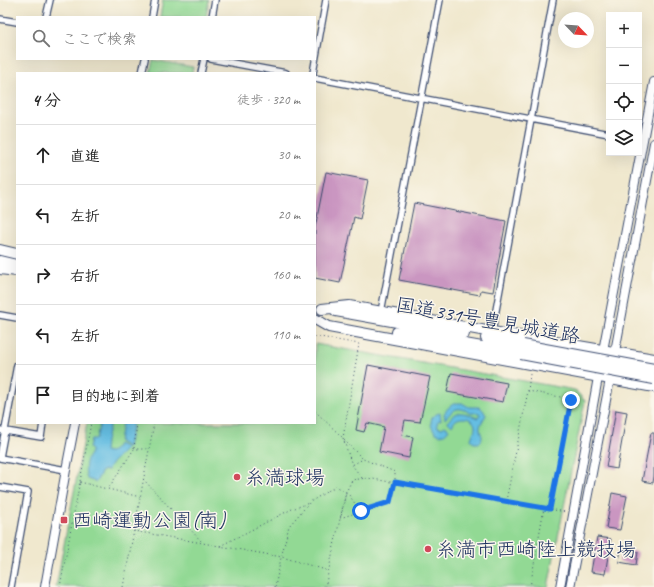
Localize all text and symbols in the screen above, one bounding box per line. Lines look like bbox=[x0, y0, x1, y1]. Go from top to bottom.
north arrow bbox=[558, 12, 594, 48]
map controls bbox=[606, 12, 642, 156]
button: + bbox=[606, 12, 642, 48]
search box bbox=[16, 16, 316, 60]
icon: search bbox=[30, 27, 52, 49]
text: ここで検索 bbox=[62, 30, 137, 49]
button: − bbox=[606, 48, 642, 84]
button: locate bbox=[606, 84, 642, 120]
text: 4 分 bbox=[32, 90, 61, 111]
text: 徒歩 · 320 m bbox=[237, 92, 300, 108]
button: layers bbox=[606, 120, 642, 156]
icon: ahead bbox=[32, 144, 54, 166]
text: 直進 bbox=[70, 147, 100, 166]
text: 30 m bbox=[278, 147, 300, 163]
icon: left bbox=[32, 204, 54, 226]
text: 左折 bbox=[70, 207, 100, 226]
text: 20 m bbox=[278, 207, 300, 223]
icon: right bbox=[32, 264, 54, 286]
text: 右折 bbox=[70, 267, 100, 286]
text: 160 m bbox=[272, 267, 300, 283]
street label: 国道331号豊見城道路 bbox=[394, 292, 582, 349]
icon: left bbox=[32, 324, 54, 346]
text: 左折 bbox=[70, 327, 100, 346]
text: 110 m bbox=[272, 327, 300, 343]
icon: arrive bbox=[32, 384, 54, 406]
text: 目的地に到着 bbox=[70, 387, 160, 406]
route end bbox=[562, 391, 580, 409]
place label: 糸満球場 bbox=[245, 465, 325, 490]
marker: 糸満球場 bbox=[232, 472, 242, 482]
route start bbox=[352, 502, 370, 520]
place label: 西崎運動公園(南) bbox=[72, 508, 227, 533]
marker: 西崎運動公園(南) bbox=[59, 515, 69, 525]
place label: 糸満市西崎陸上競技場 bbox=[436, 537, 636, 562]
marker: 糸満市西崎陸上競技場 bbox=[423, 544, 433, 554]

